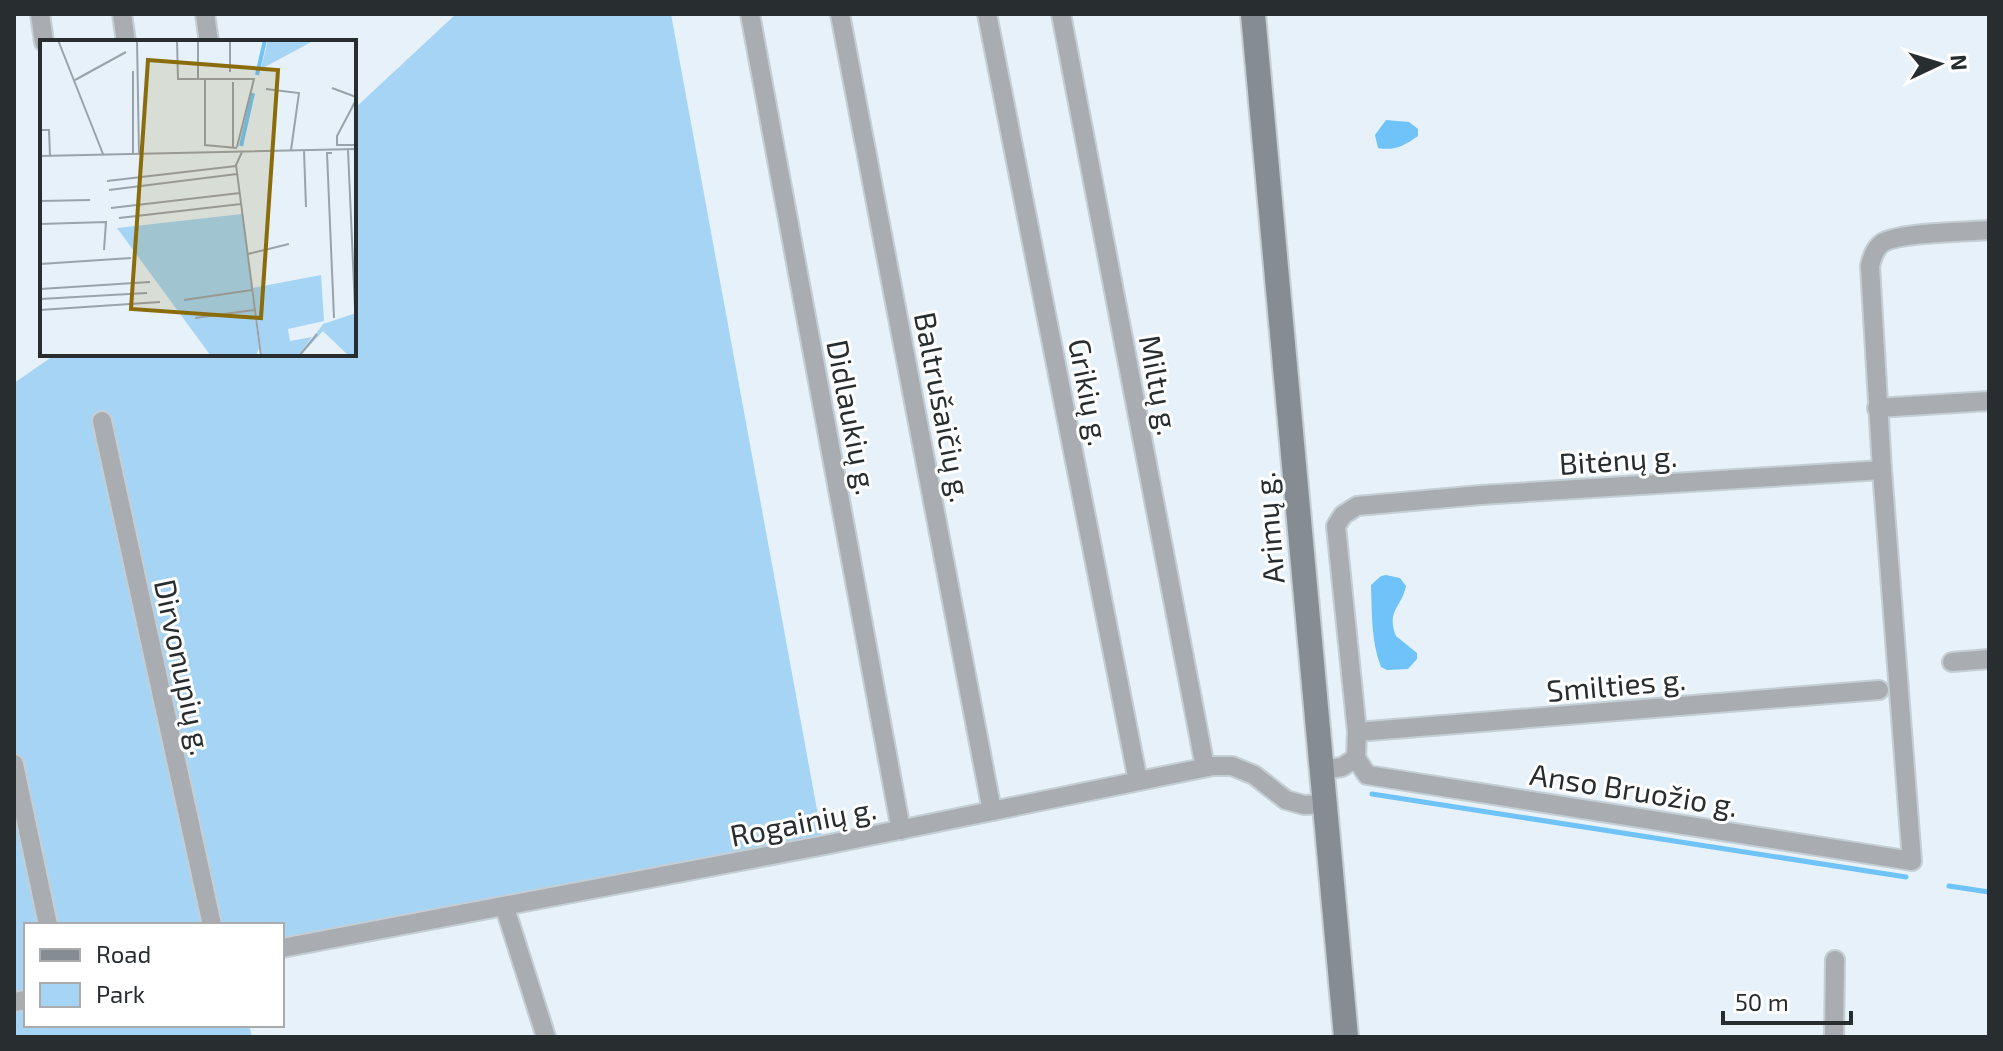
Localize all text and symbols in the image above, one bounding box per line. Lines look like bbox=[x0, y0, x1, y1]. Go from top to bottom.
north arrow bbox=[1899, 24, 1979, 104]
inset map bbox=[40, 40, 356, 356]
text: N bbox=[1946, 54, 1973, 71]
street label: Baltrušaičių g. bbox=[908, 309, 980, 505]
street label: Miltų g. bbox=[1133, 332, 1187, 438]
street label: Grikių g. bbox=[1062, 335, 1118, 449]
street label: Didlaukių g. bbox=[820, 336, 886, 498]
street label: Bitėnų g. bbox=[1558, 437, 1678, 481]
street label: Arimų g. bbox=[1245, 471, 1291, 585]
street label: Dirvonupių g. bbox=[148, 576, 220, 758]
street label: Smilties g. bbox=[1545, 660, 1687, 708]
street label: Anso Bruožio g. bbox=[1528, 755, 1740, 823]
street label: Rogainių g. bbox=[727, 789, 879, 853]
legend bbox=[24, 923, 284, 1027]
text: Road bbox=[96, 939, 151, 968]
scale bar bbox=[1723, 975, 1851, 1025]
text: Park bbox=[96, 979, 145, 1008]
text: 50 m bbox=[1735, 987, 1789, 1016]

